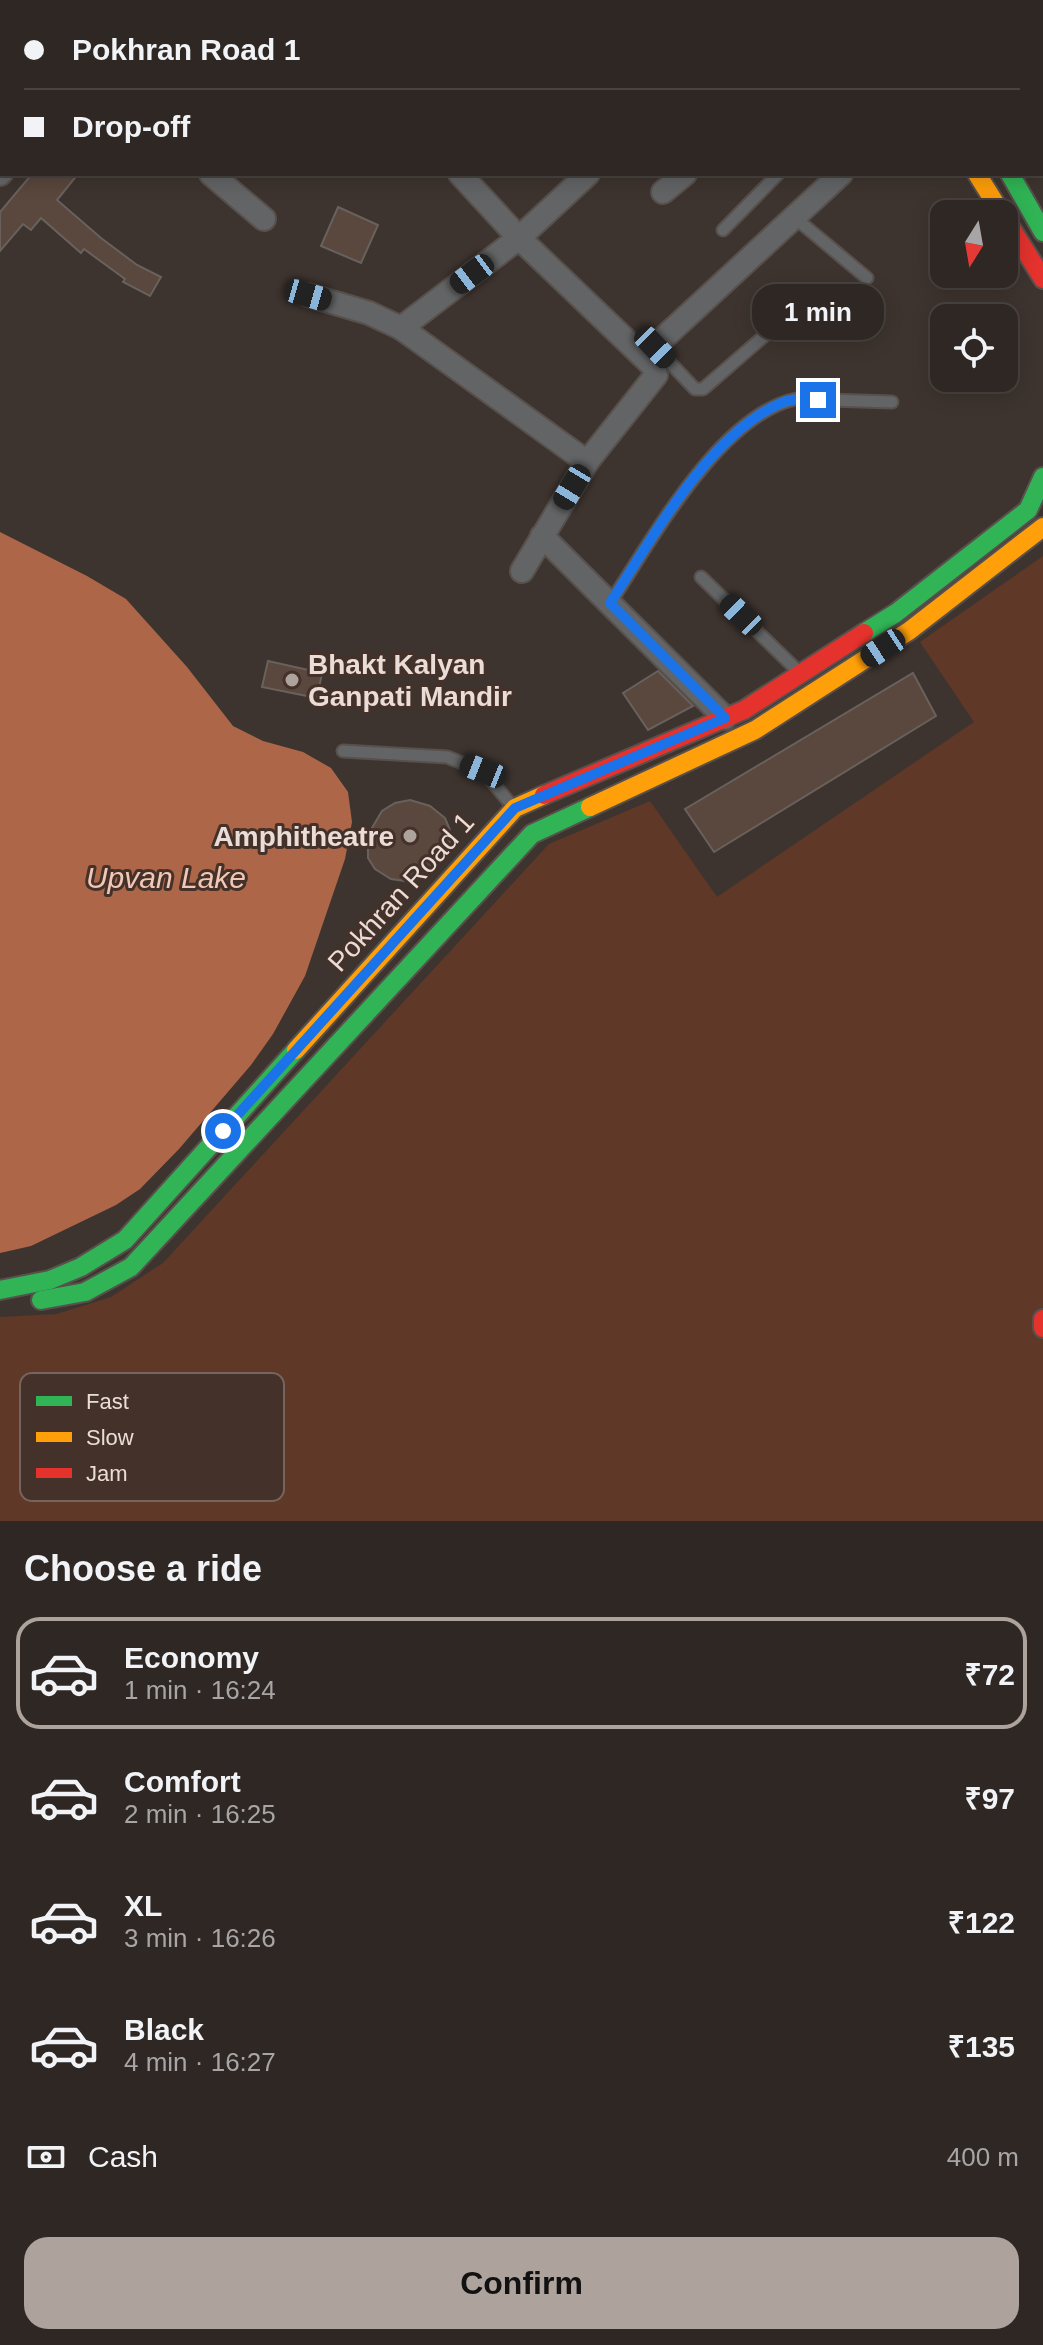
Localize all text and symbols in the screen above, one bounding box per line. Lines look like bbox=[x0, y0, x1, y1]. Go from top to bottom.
text: Pokhran Road 1 bbox=[72, 33, 300, 66]
text: Drop-off bbox=[72, 110, 190, 143]
north arrow bbox=[930, 200, 1018, 288]
map controls bbox=[930, 200, 1018, 392]
car bbox=[446, 250, 498, 298]
car bbox=[282, 277, 334, 313]
callout: 1 min bbox=[752, 284, 884, 340]
text: 1 min bbox=[784, 297, 852, 327]
button: locate bbox=[930, 304, 1018, 392]
car bbox=[630, 321, 680, 373]
route end bbox=[800, 382, 836, 418]
car bbox=[549, 460, 595, 514]
car bbox=[715, 590, 767, 640]
car bbox=[856, 625, 910, 671]
place label: Bhakt Kalyan Ganpati Mandir bbox=[308, 649, 512, 712]
marker: Bhakt Kalyan Ganpati Mandir bbox=[283, 671, 301, 689]
car bbox=[456, 751, 510, 791]
street label: Pokhran Road 1 bbox=[322, 806, 480, 978]
place label: Amphitheatre bbox=[214, 821, 394, 852]
marker: Amphitheatre bbox=[401, 827, 419, 845]
water label: Upvan Lake bbox=[86, 861, 246, 894]
route start bbox=[205, 1113, 241, 1149]
legend bbox=[20, 1373, 284, 1501]
text: Fast bbox=[86, 1389, 129, 1414]
text: Slow bbox=[86, 1425, 134, 1450]
text: Jam bbox=[86, 1461, 128, 1486]
text: Choose a ride bbox=[24, 1548, 262, 1589]
icon: car bbox=[28, 1637, 100, 1709]
text: Economy bbox=[124, 1641, 259, 1674]
text: ₹72 bbox=[964, 1658, 1015, 1691]
text: 1 min · 16:24 bbox=[124, 1675, 276, 1705]
icon: car bbox=[28, 1761, 100, 1833]
text: Comfort bbox=[124, 1765, 241, 1798]
text: ₹97 bbox=[964, 1782, 1015, 1815]
text: 2 min · 16:25 bbox=[124, 1799, 276, 1829]
icon: car bbox=[28, 1885, 100, 1957]
text: XL bbox=[124, 1889, 162, 1922]
text: ₹122 bbox=[948, 1906, 1015, 1939]
text: 3 min · 16:26 bbox=[124, 1923, 276, 1953]
icon: car bbox=[28, 2009, 100, 2081]
text: Black bbox=[124, 2013, 204, 2046]
text: ₹135 bbox=[948, 2030, 1015, 2063]
text: 4 min · 16:27 bbox=[124, 2047, 276, 2077]
icon: cash bbox=[24, 2135, 68, 2179]
text: Cash bbox=[88, 2140, 158, 2173]
text: 400 m bbox=[947, 2142, 1019, 2172]
button: Confirm bbox=[24, 2237, 1019, 2329]

